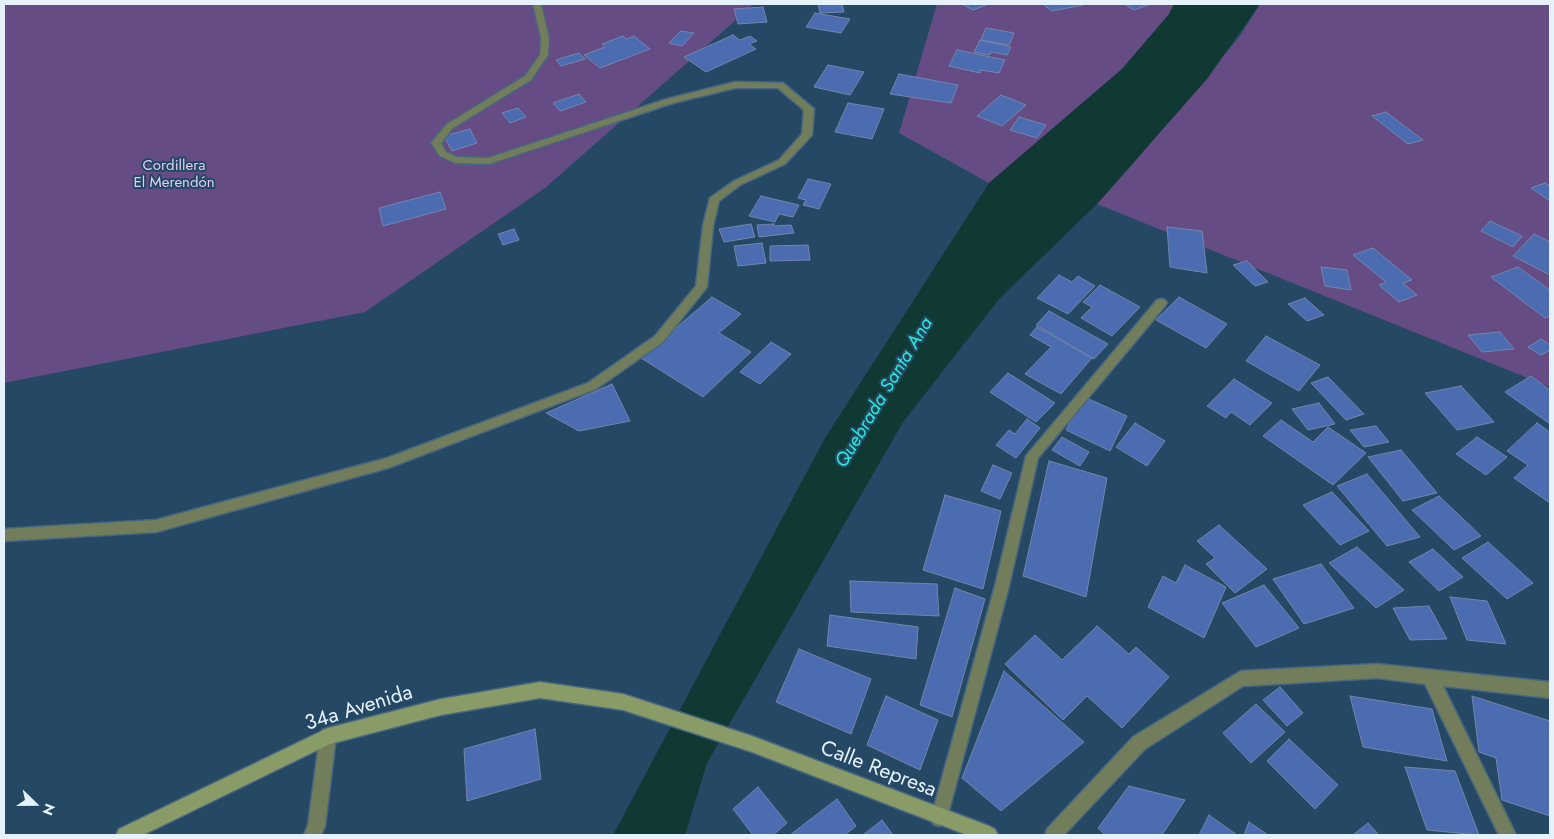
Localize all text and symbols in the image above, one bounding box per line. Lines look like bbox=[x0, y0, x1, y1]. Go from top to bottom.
park label: Cordillera El Merendón bbox=[133, 157, 215, 192]
water label: Quebrada Santa Ana bbox=[831, 314, 939, 472]
street label: 34a Avenida bbox=[302, 681, 416, 737]
street label: Calle Represa bbox=[817, 736, 939, 804]
north arrow bbox=[10, 779, 60, 829]
text: N bbox=[38, 801, 60, 819]

